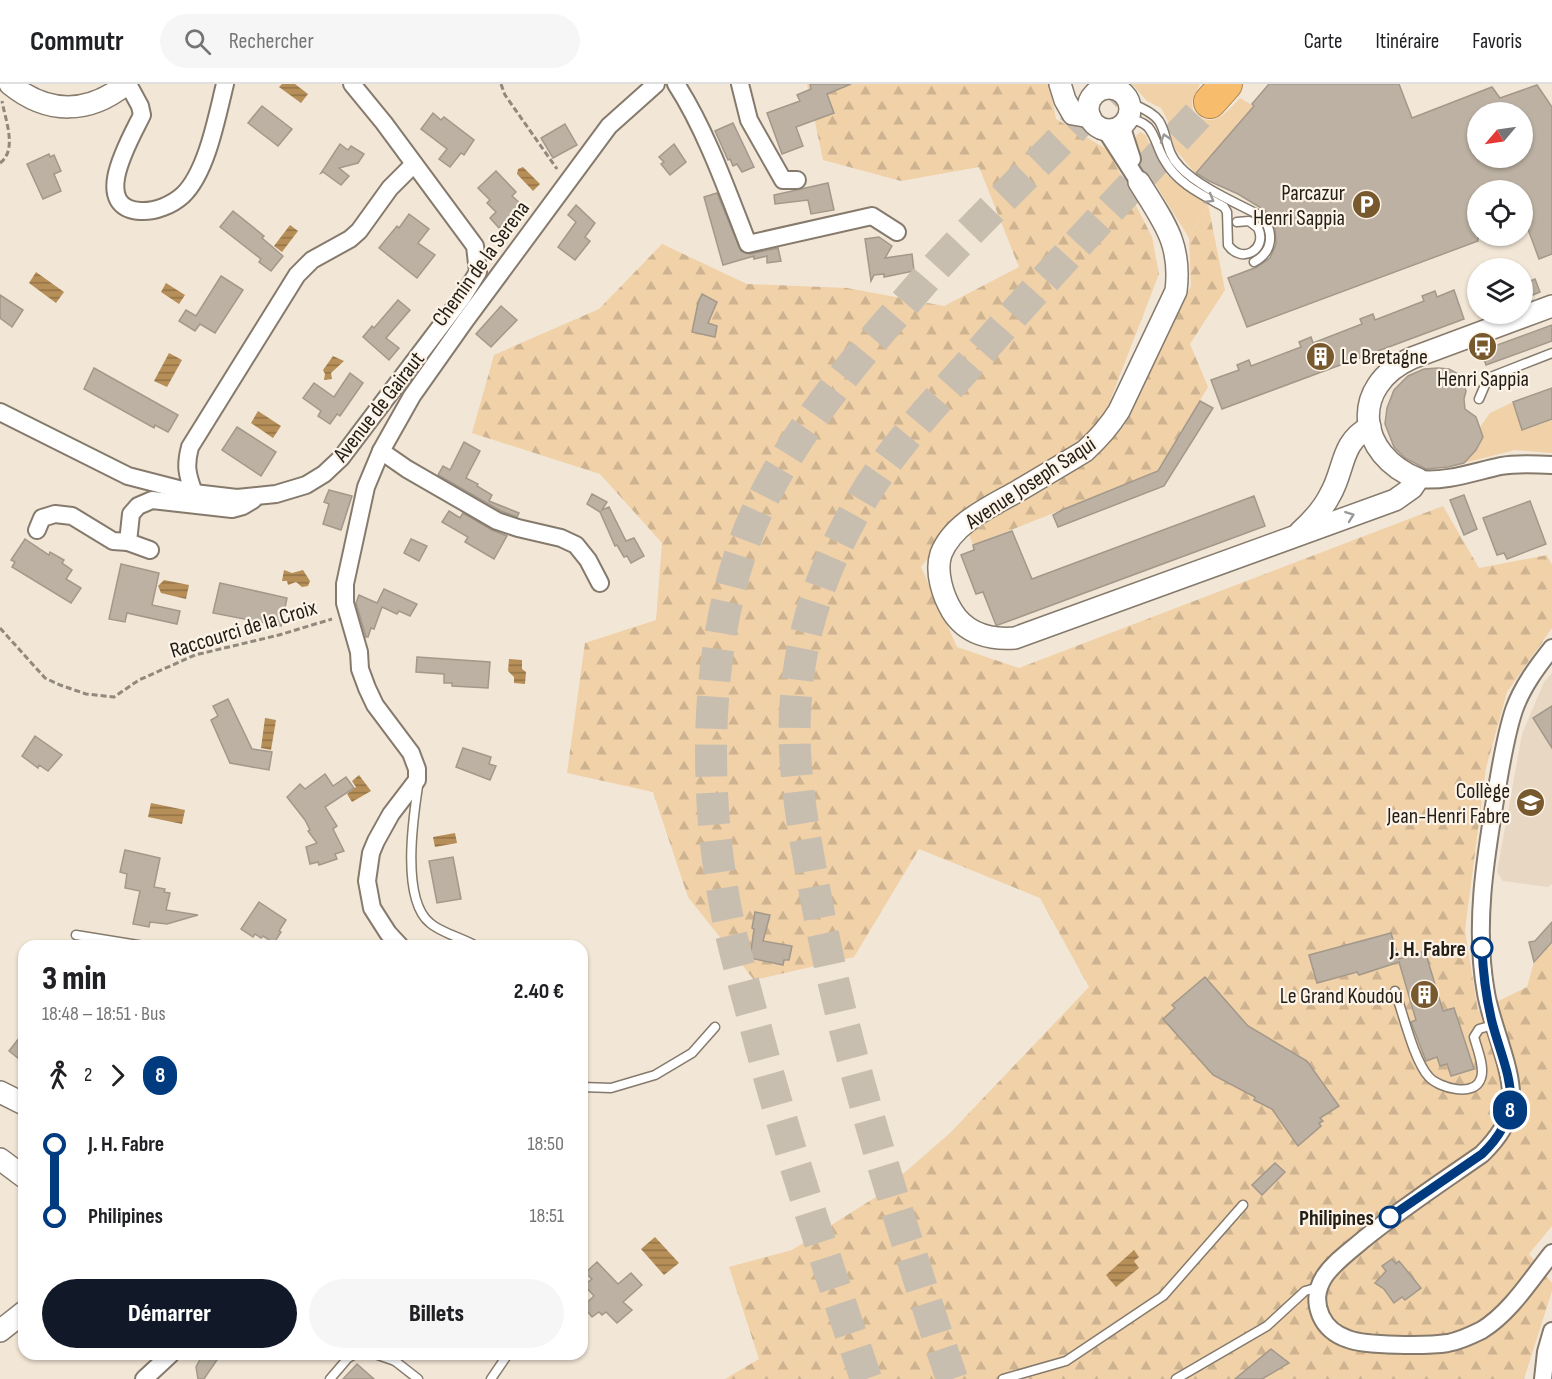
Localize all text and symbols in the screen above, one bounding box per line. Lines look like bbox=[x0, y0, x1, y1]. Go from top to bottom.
search box bbox=[160, 14, 580, 68]
text: Commutr bbox=[30, 25, 124, 58]
icon: search bbox=[181, 25, 214, 58]
text: Rechercher bbox=[229, 28, 314, 55]
text: Carte bbox=[1304, 29, 1343, 54]
text: Itinéraire bbox=[1376, 29, 1439, 54]
text: Favoris bbox=[1472, 29, 1522, 54]
north arrow bbox=[1467, 102, 1533, 168]
map controls bbox=[1467, 102, 1533, 324]
one-way arrow bbox=[1160, 133, 1172, 144]
place label: Parcazur Henri Sappia bbox=[1253, 180, 1345, 232]
button: locate bbox=[1467, 180, 1533, 246]
parking icon: Parcazur Henri Sappia bbox=[1350, 189, 1382, 221]
one-way arrow bbox=[1203, 192, 1214, 203]
street label: Chemin de la Serena bbox=[427, 196, 536, 332]
button: layers bbox=[1467, 258, 1533, 324]
bus stop icon: Henri Sappia bbox=[1467, 330, 1499, 362]
building icon: Le Bretagne bbox=[1304, 340, 1336, 372]
place label: Le Bretagne bbox=[1341, 344, 1428, 371]
street label: Avenue de Gairaut bbox=[327, 346, 431, 468]
place label: Henri Sappia bbox=[1437, 366, 1529, 393]
street label: Avenue Joseph Saqui bbox=[960, 431, 1101, 536]
one-way arrow bbox=[1344, 511, 1355, 524]
street label: Raccourci de la Croix bbox=[167, 594, 321, 665]
place label: Collège Jean-Henri Fabre bbox=[1386, 778, 1510, 830]
school or university icon: Collège Jean-Henri Fabre bbox=[1515, 787, 1547, 819]
place label: J. H. Fabre bbox=[1389, 936, 1466, 963]
marker: J. H. Fabre bbox=[1471, 937, 1493, 959]
text: 3 min bbox=[42, 959, 106, 999]
text: 2.40 € bbox=[514, 978, 564, 1005]
building icon: Le Grand Koudou bbox=[1408, 979, 1440, 1011]
place label: Le Grand Koudou bbox=[1280, 983, 1403, 1010]
text: 18:48 – 18:51 · Bus bbox=[42, 1002, 166, 1026]
icon: walk bbox=[42, 1059, 75, 1092]
icon: forward bbox=[101, 1059, 134, 1092]
text: 2 bbox=[84, 1063, 92, 1087]
text: 8 bbox=[155, 1063, 165, 1088]
line badge: 8 bbox=[1490, 1090, 1530, 1130]
text: 8 bbox=[1505, 1098, 1515, 1123]
text: J. H. Fabre bbox=[88, 1131, 164, 1158]
text: 18:50 bbox=[528, 1132, 564, 1156]
text: Philipines bbox=[88, 1203, 163, 1230]
text: 18:51 bbox=[529, 1204, 564, 1228]
place label: Philipines bbox=[1299, 1205, 1374, 1232]
marker: Philipines bbox=[1379, 1206, 1401, 1228]
button: Démarrer bbox=[42, 1279, 297, 1348]
button: Billets bbox=[309, 1279, 564, 1348]

